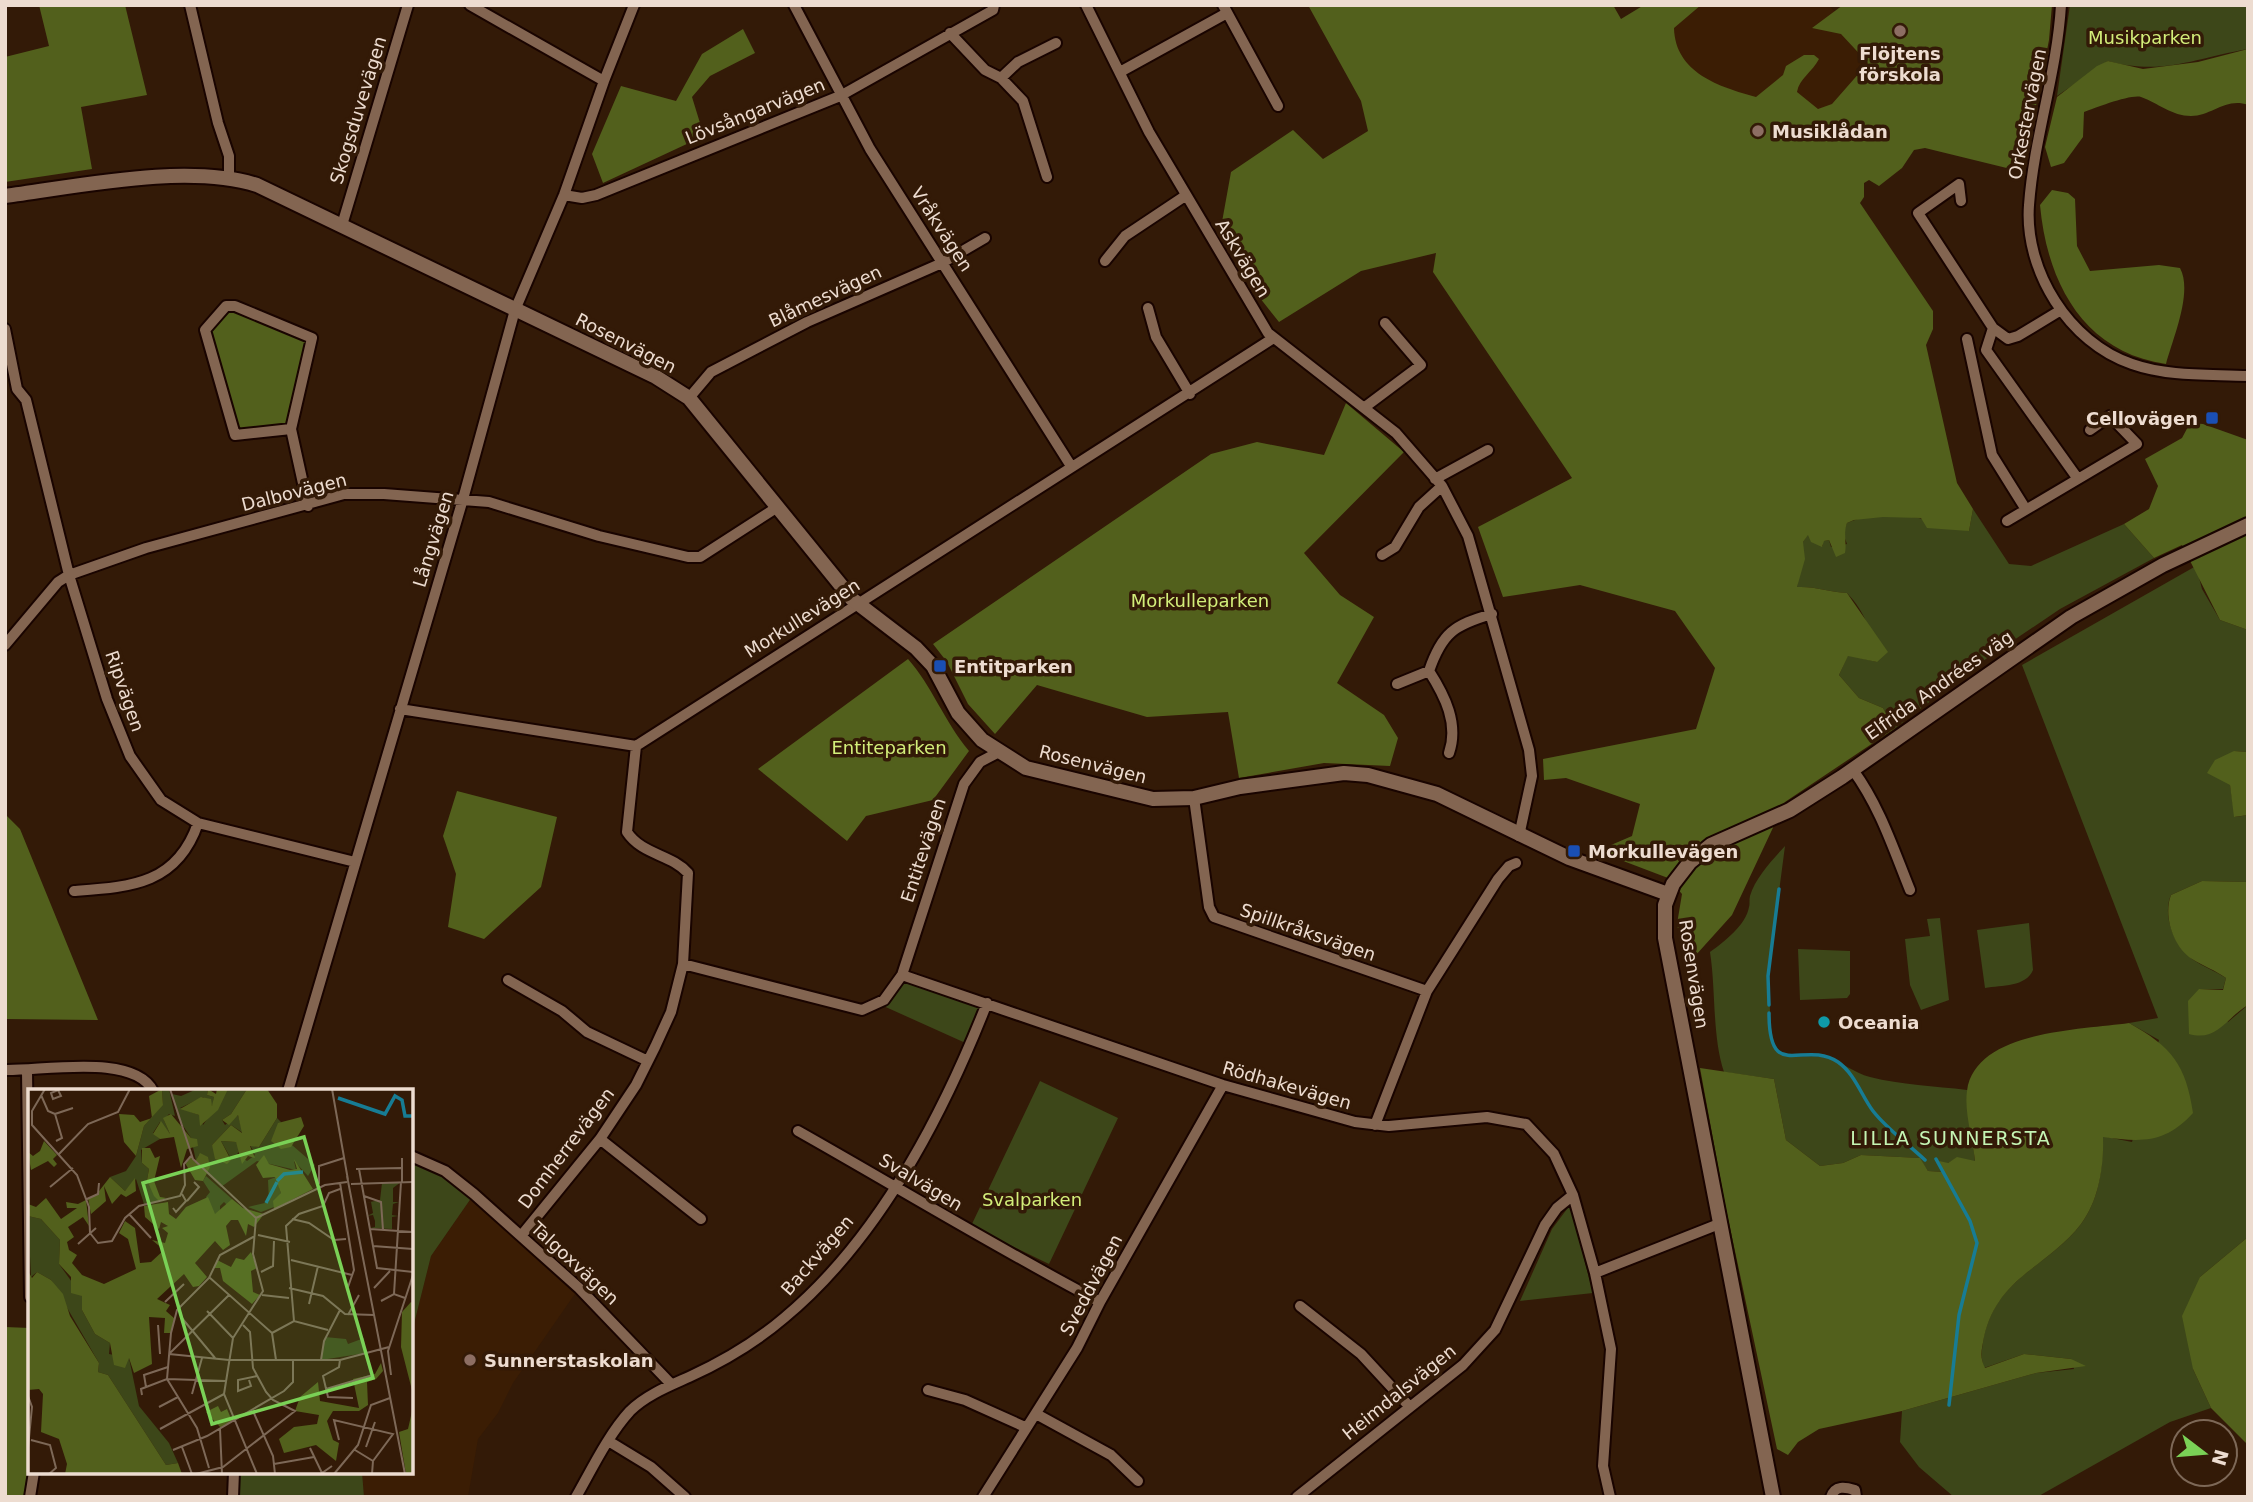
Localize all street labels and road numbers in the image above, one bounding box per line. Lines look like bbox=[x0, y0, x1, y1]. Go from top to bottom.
street label: Skogsduvevägen bbox=[326, 34, 390, 186]
street label: Orkestervägen bbox=[2004, 47, 2050, 181]
street label: Lövsångarvägen bbox=[682, 73, 828, 149]
street label: Vråkvägen bbox=[907, 183, 977, 275]
street label: Askvägen bbox=[1211, 215, 1275, 301]
street label: Blåmesvägen bbox=[765, 261, 885, 331]
street label: Rosenvägen bbox=[572, 309, 680, 377]
street label: Dalbovägen bbox=[239, 469, 349, 515]
street label: Långvägen bbox=[408, 488, 458, 590]
street label: Morkullevägen bbox=[741, 574, 863, 662]
street label: Elfrida Andrées väg bbox=[1861, 626, 2017, 744]
street label: Ripvägen bbox=[101, 648, 149, 734]
street label: Rosenvägen bbox=[1037, 740, 1149, 788]
street label: Entitevägen bbox=[896, 795, 950, 905]
street label: Spillkråksvägen bbox=[1237, 899, 1379, 965]
street label: Rosenvägen bbox=[1675, 918, 1713, 1030]
street label: Rödhakevägen bbox=[1220, 1057, 1354, 1113]
street label: Domherrevägen bbox=[514, 1084, 618, 1212]
street label: Svalvägen bbox=[875, 1149, 967, 1215]
street label: Backvägen bbox=[777, 1211, 857, 1299]
street label: Talgoxvägen bbox=[526, 1216, 623, 1309]
street label: Sveddvägen bbox=[1056, 1231, 1126, 1339]
street label: Heimdalsvägen bbox=[1338, 1340, 1460, 1444]

